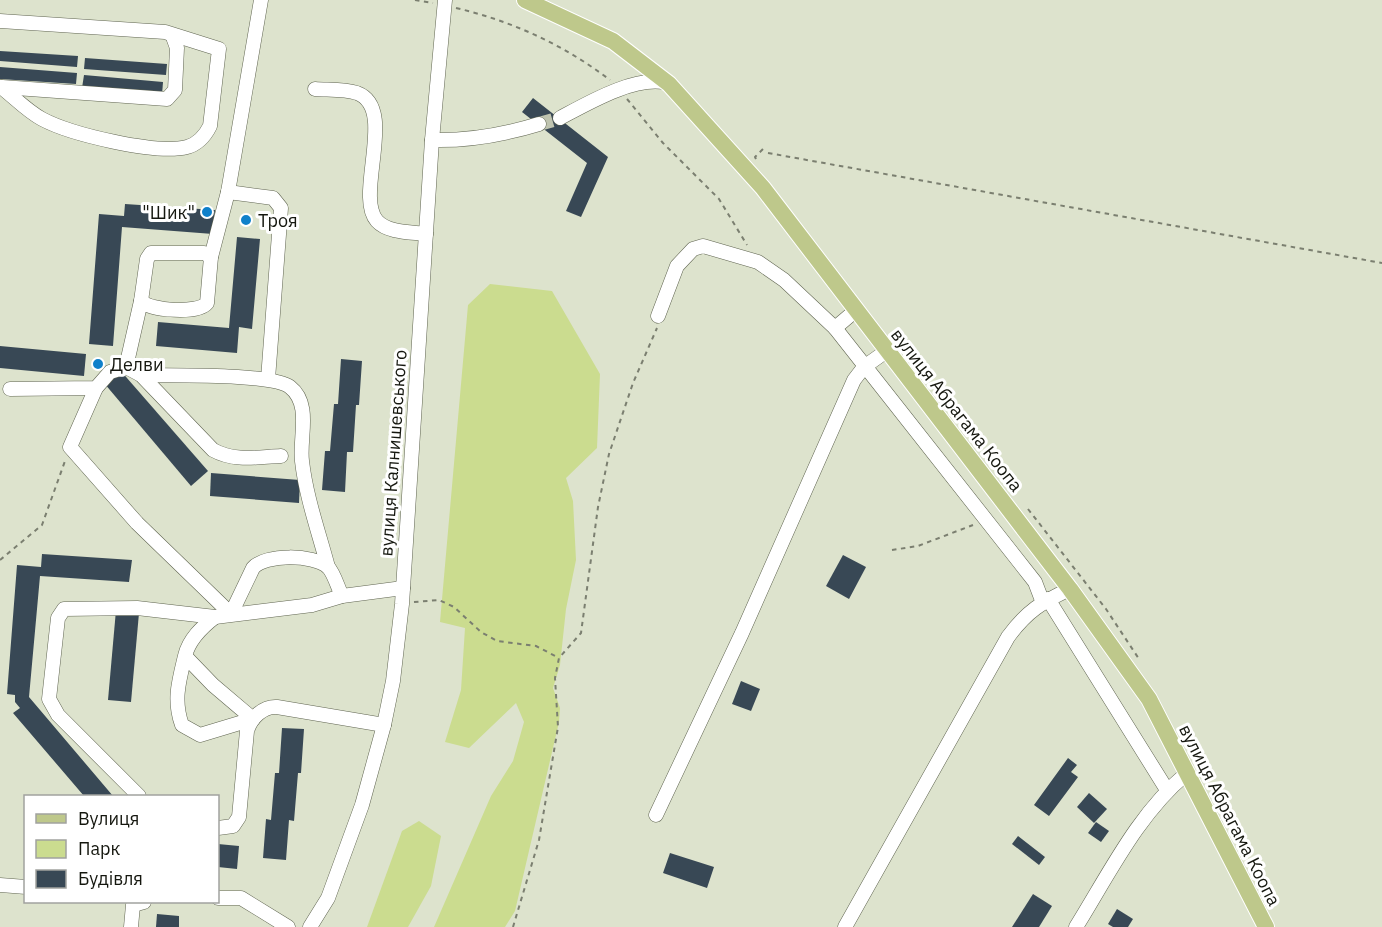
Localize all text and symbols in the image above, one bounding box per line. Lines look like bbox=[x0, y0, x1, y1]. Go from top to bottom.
place label: "Шик" bbox=[142, 201, 195, 224]
marker: "Шик" bbox=[200, 205, 214, 219]
place label: Троя bbox=[258, 209, 298, 232]
marker: Троя bbox=[239, 213, 253, 227]
street label: вулиця Абрагама Коопа bbox=[886, 324, 1028, 497]
street label: вулиця Калнишевського bbox=[374, 349, 412, 557]
place label: Делви bbox=[110, 353, 164, 376]
marker: Делви bbox=[91, 357, 105, 371]
street label: вулиця Абрагама Коопа bbox=[1174, 720, 1286, 910]
legend bbox=[24, 795, 219, 903]
text: Вулиця bbox=[78, 807, 139, 830]
text: Парк bbox=[78, 837, 121, 860]
text: Будівля bbox=[78, 867, 143, 890]

